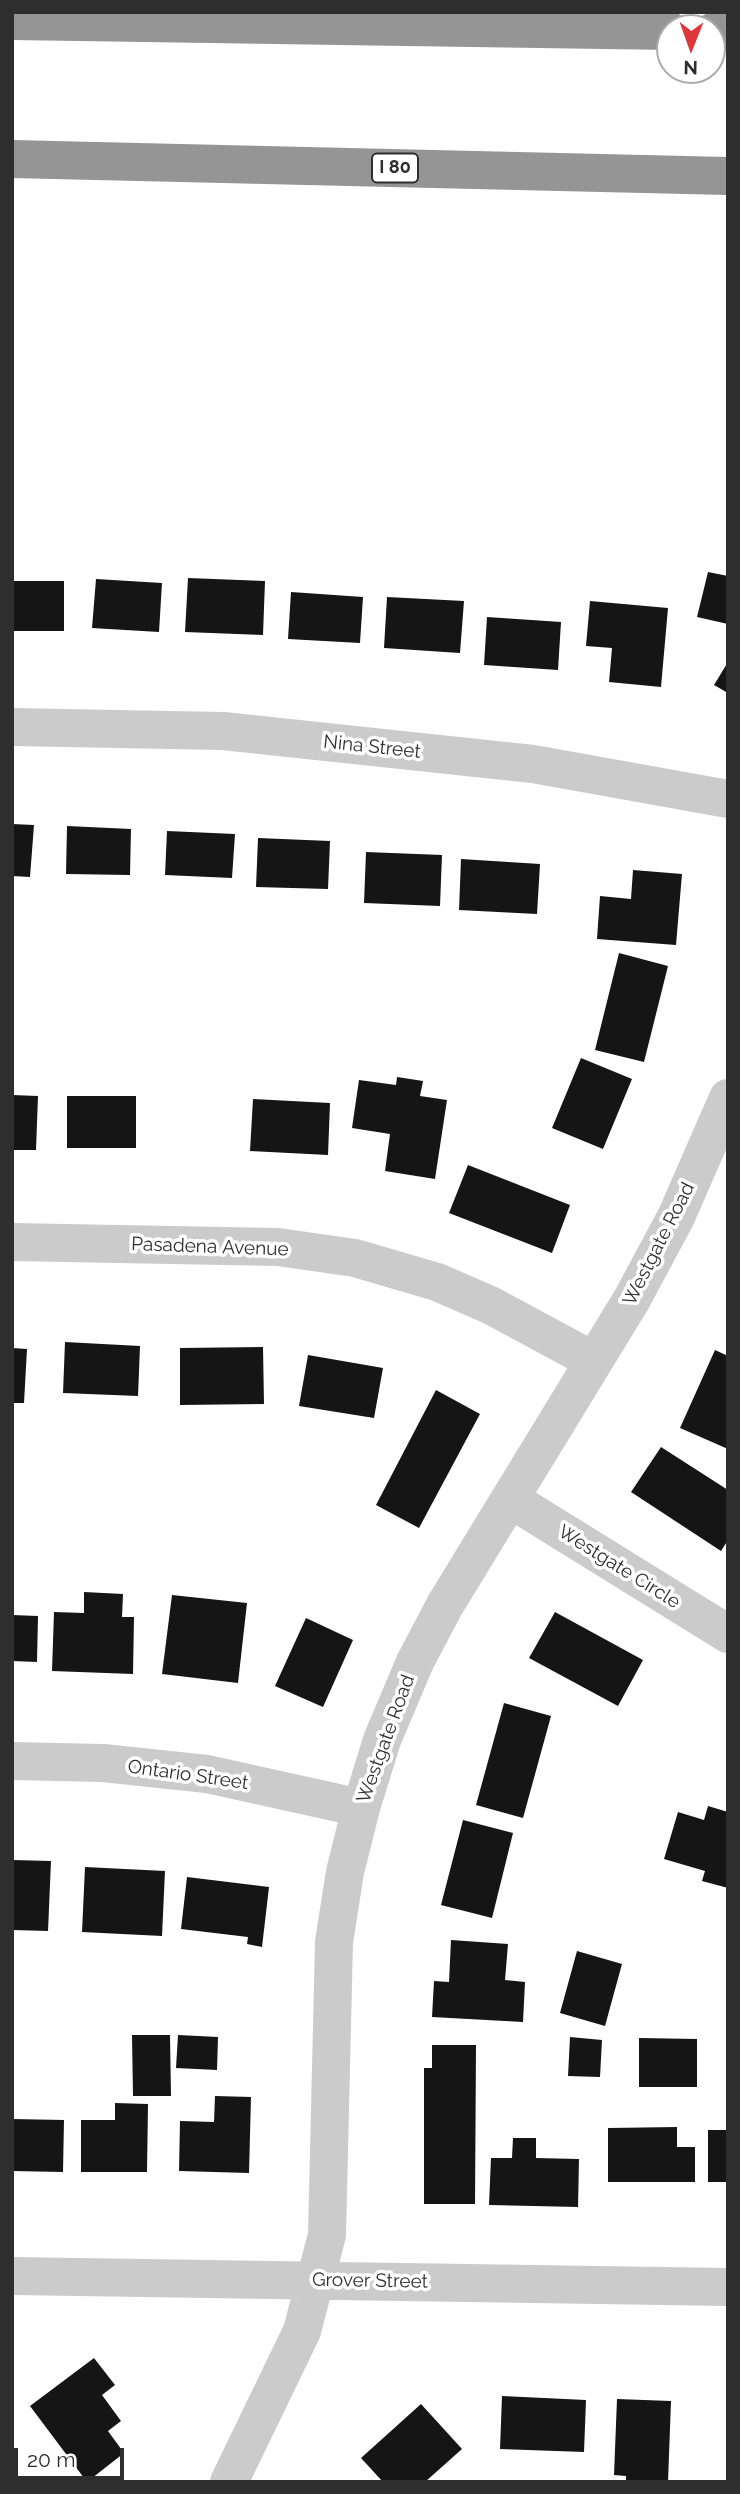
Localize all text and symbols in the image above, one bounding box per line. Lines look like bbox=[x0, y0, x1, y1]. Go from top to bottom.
north arrow bbox=[656, 14, 726, 84]
text: N bbox=[683, 57, 698, 79]
road number: I 80 bbox=[372, 154, 418, 182]
street label: Nina Street bbox=[322, 731, 422, 763]
street label: Westgate Road bbox=[618, 1179, 700, 1309]
street label: Pasadena Avenue bbox=[131, 1233, 289, 1261]
street label: Westgate Circle bbox=[554, 1520, 684, 1614]
street label: Westgate Road bbox=[352, 1672, 420, 1806]
street label: Ontario Street bbox=[126, 1755, 250, 1795]
street label: Grover Street bbox=[312, 2269, 428, 2293]
scale bar bbox=[18, 2434, 128, 2478]
text: 20 m bbox=[27, 2447, 75, 2472]

